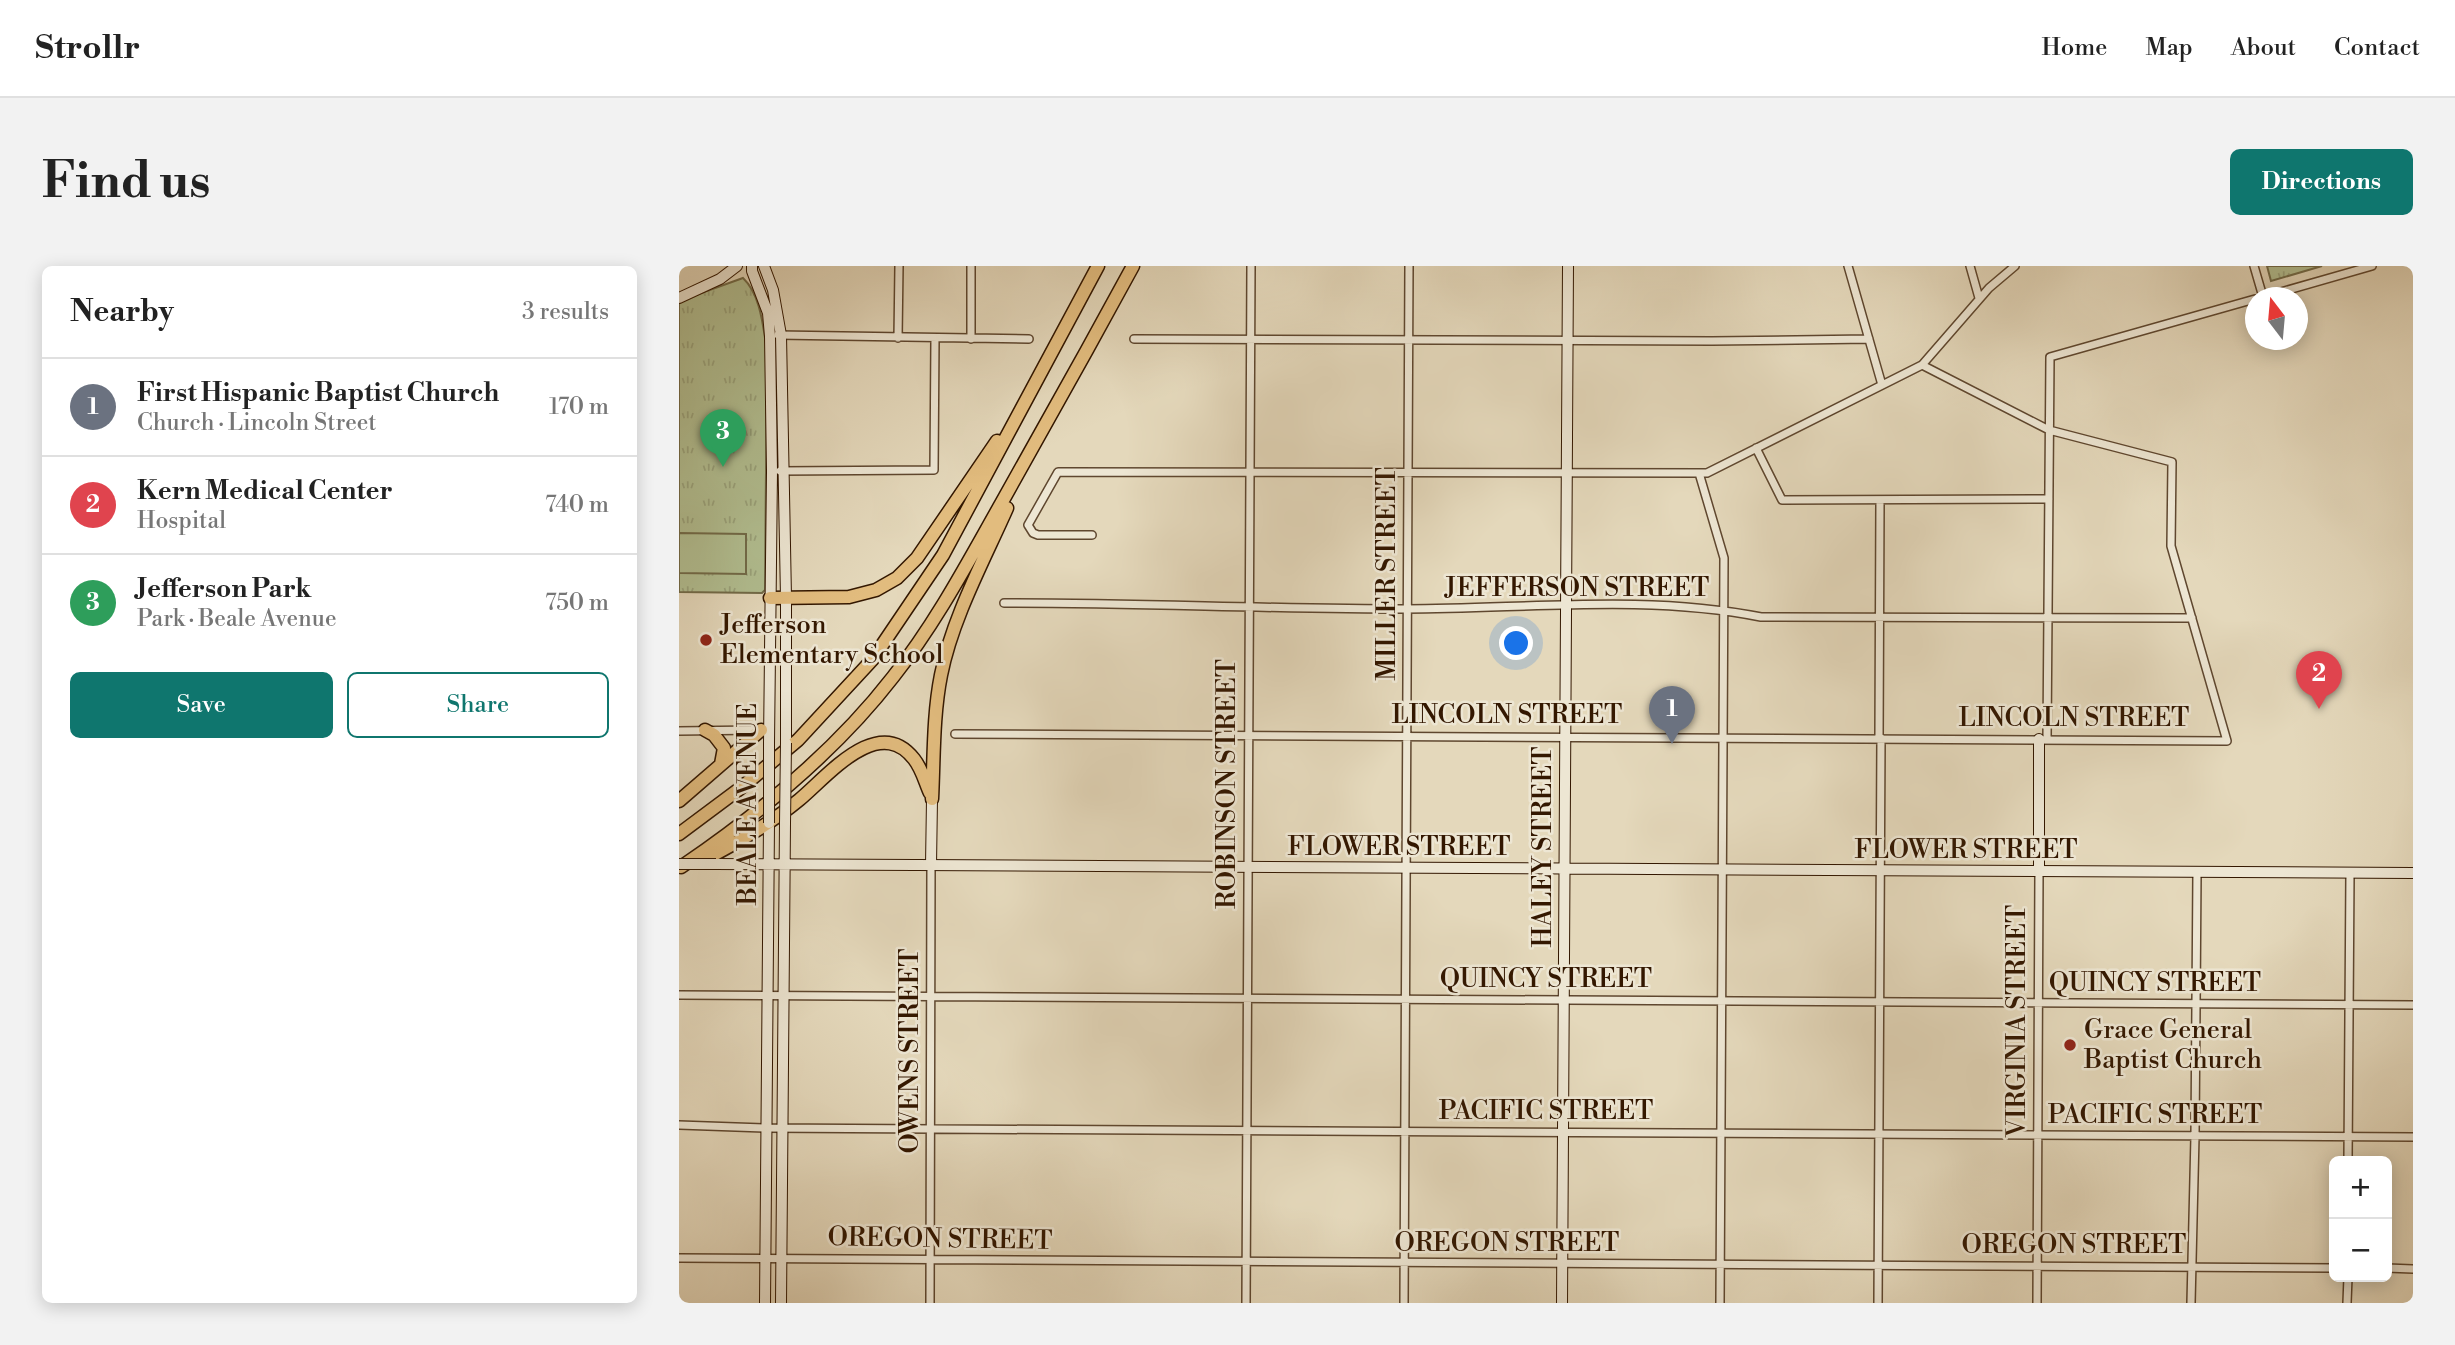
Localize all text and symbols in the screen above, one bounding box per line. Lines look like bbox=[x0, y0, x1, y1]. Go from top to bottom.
text: Strollr bbox=[35, 28, 140, 69]
text: Home bbox=[2042, 33, 2107, 63]
text: Map bbox=[2145, 33, 2193, 63]
text: About bbox=[2231, 33, 2296, 63]
text: Contact bbox=[2334, 33, 2420, 63]
button: Directions bbox=[2230, 149, 2413, 215]
text: Find us bbox=[42, 152, 211, 213]
north arrow bbox=[2245, 287, 2308, 350]
text: Nearby bbox=[70, 293, 174, 331]
text: 3 results bbox=[522, 298, 609, 326]
text: First Hispanic Baptist Church bbox=[137, 377, 499, 409]
text: 1 bbox=[87, 393, 99, 421]
text: 170 m bbox=[549, 393, 609, 421]
text: Church · Lincoln Street bbox=[137, 409, 377, 437]
pin: 3 bbox=[700, 409, 746, 467]
street label: MILLER STREET bbox=[1371, 467, 1403, 681]
text: Kern Medical Center bbox=[137, 475, 393, 507]
text: 2 bbox=[86, 491, 100, 519]
text: 740 m bbox=[545, 491, 609, 519]
text: Hospital bbox=[137, 507, 226, 535]
street label: JEFFERSON STREET bbox=[1444, 572, 1709, 604]
text: Jefferson Park bbox=[137, 573, 311, 605]
text: 3 bbox=[86, 589, 100, 617]
text: 750 m bbox=[545, 589, 609, 617]
text: Park · Beale Avenue bbox=[137, 605, 337, 633]
place label: Jefferson Elementary School bbox=[719, 609, 944, 671]
your location bbox=[1499, 626, 1533, 660]
marker: Jefferson Elementary School bbox=[698, 632, 714, 648]
pin: 2 bbox=[2296, 651, 2342, 709]
street label: ROBINSON STREET bbox=[1211, 659, 1243, 909]
button: Save bbox=[70, 672, 333, 738]
button: Share bbox=[347, 672, 609, 738]
pin: 1 bbox=[1649, 686, 1695, 744]
street label: LINCOLN STREET bbox=[1392, 699, 1622, 731]
street label: LINCOLN STREET bbox=[1959, 702, 2189, 734]
street label: BEALE AVENUE bbox=[732, 703, 764, 906]
street label: HALEY STREET bbox=[1527, 746, 1559, 948]
street label: FLOWER STREET bbox=[1288, 831, 1510, 863]
street label: FLOWER STREET bbox=[1855, 834, 2077, 866]
street label: VIRGINIA STREET bbox=[2001, 905, 2033, 1138]
street label: OWENS STREET bbox=[894, 948, 926, 1154]
street label: QUINCY STREET bbox=[1440, 963, 1652, 995]
street label: QUINCY STREET bbox=[2049, 967, 2261, 999]
place label: Grace General Baptist Church bbox=[2083, 1014, 2262, 1076]
marker: Grace General Baptist Church bbox=[2062, 1037, 2078, 1053]
street label: PACIFIC STREET bbox=[1439, 1095, 1653, 1127]
street label: PACIFIC STREET bbox=[2048, 1099, 2262, 1131]
map controls bbox=[2329, 1156, 2392, 1282]
button: + bbox=[2329, 1156, 2392, 1219]
button: − bbox=[2329, 1219, 2392, 1282]
street label: OREGON STREET bbox=[827, 1221, 1053, 1257]
street label: OREGON STREET bbox=[1395, 1227, 1619, 1259]
street label: OREGON STREET bbox=[1962, 1229, 2186, 1261]

